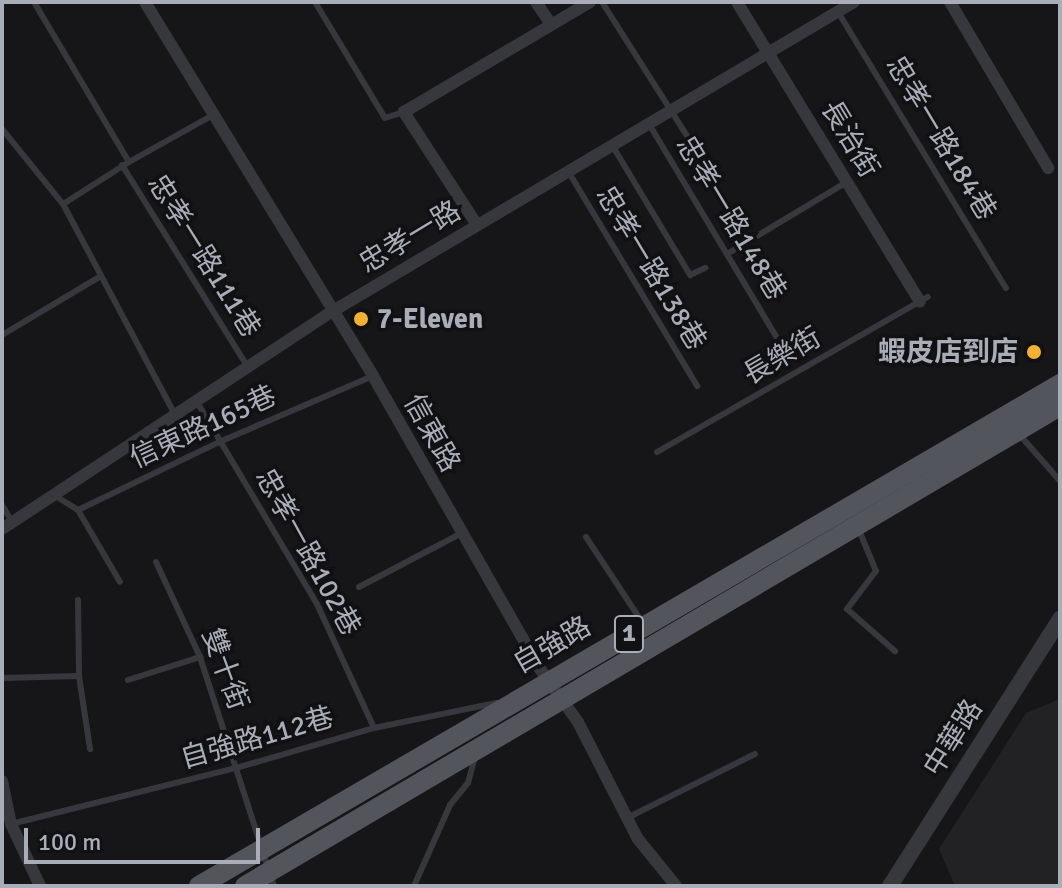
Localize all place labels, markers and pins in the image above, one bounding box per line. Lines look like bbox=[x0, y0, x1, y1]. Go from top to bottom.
place label: 7-Eleven bbox=[377, 302, 483, 336]
marker: 7-Eleven bbox=[352, 310, 370, 328]
place label: 蝦皮店到店 bbox=[878, 335, 1018, 369]
marker: 蝦皮店到店 bbox=[1025, 343, 1043, 361]

